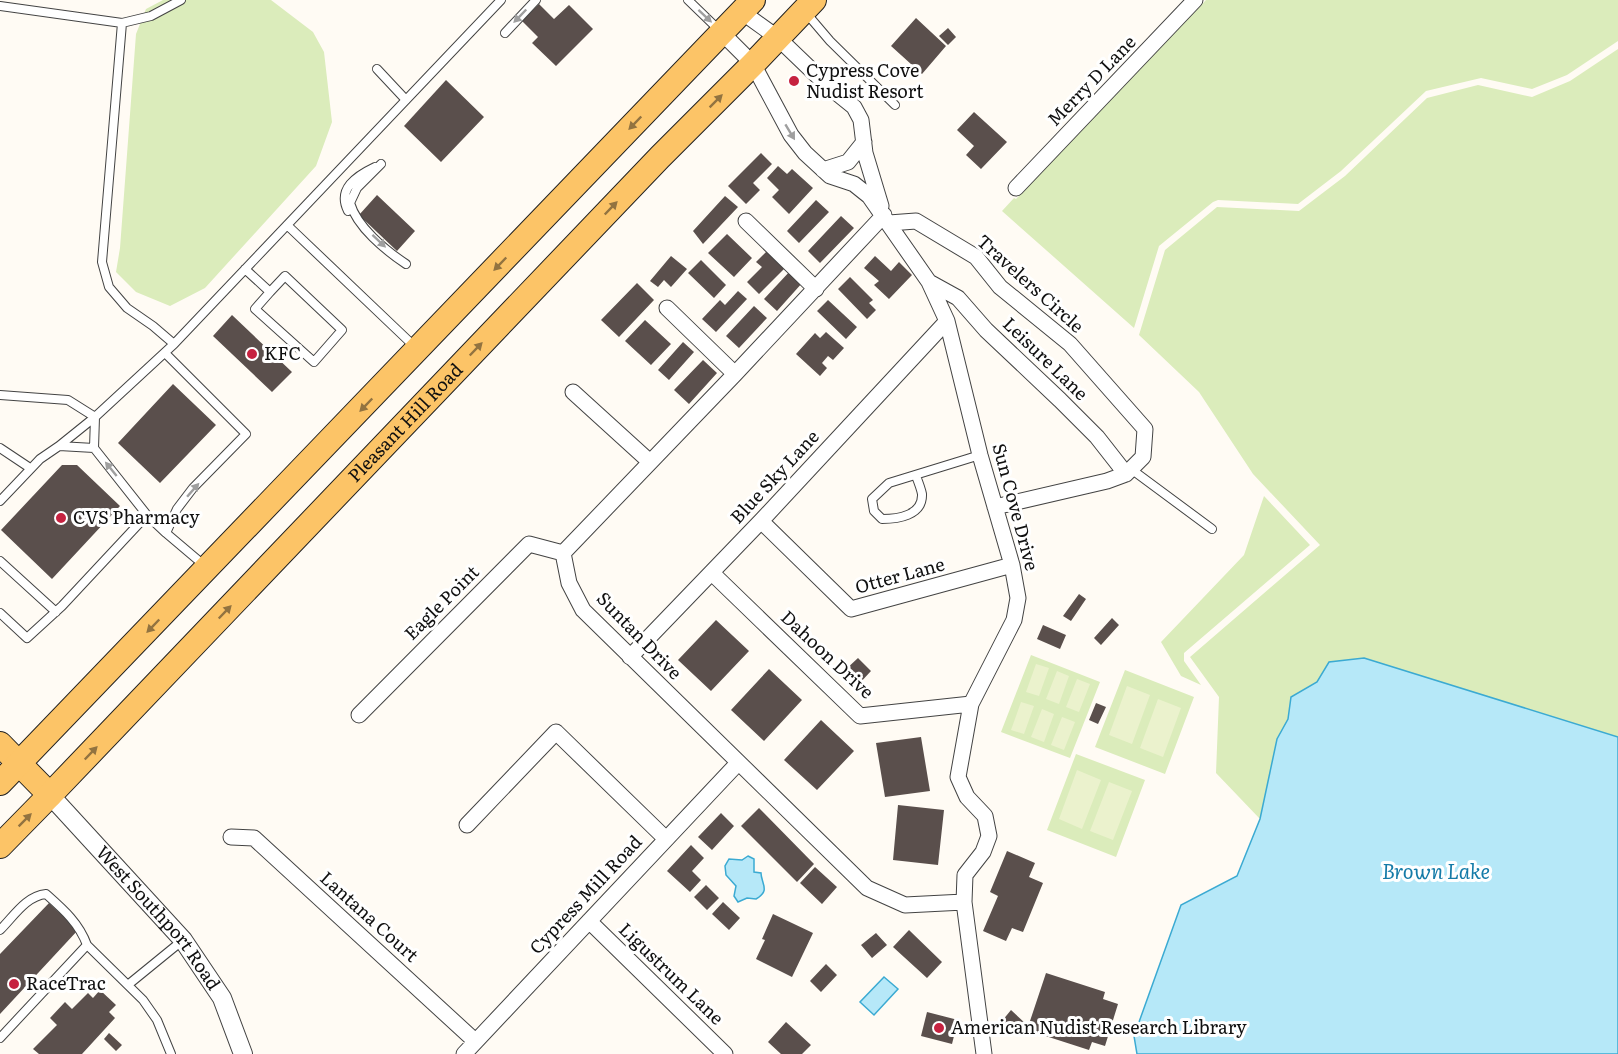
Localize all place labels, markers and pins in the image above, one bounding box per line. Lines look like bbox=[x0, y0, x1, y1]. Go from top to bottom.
place label: Cypress Cove Nudist Resort bbox=[806, 56, 924, 104]
marker: Cypress Cove Nudist Resort bbox=[787, 74, 801, 88]
place label: KFC bbox=[264, 339, 301, 366]
marker: KFC bbox=[245, 347, 259, 361]
place label: CVS Pharmacy bbox=[73, 503, 200, 530]
marker: CVS Pharmacy bbox=[54, 511, 68, 525]
place label: RaceTrac bbox=[26, 969, 106, 996]
marker: RaceTrac bbox=[7, 977, 21, 991]
place label: American Nudist Research Library bbox=[951, 1013, 1247, 1040]
marker: American Nudist Research Library bbox=[932, 1021, 946, 1035]

